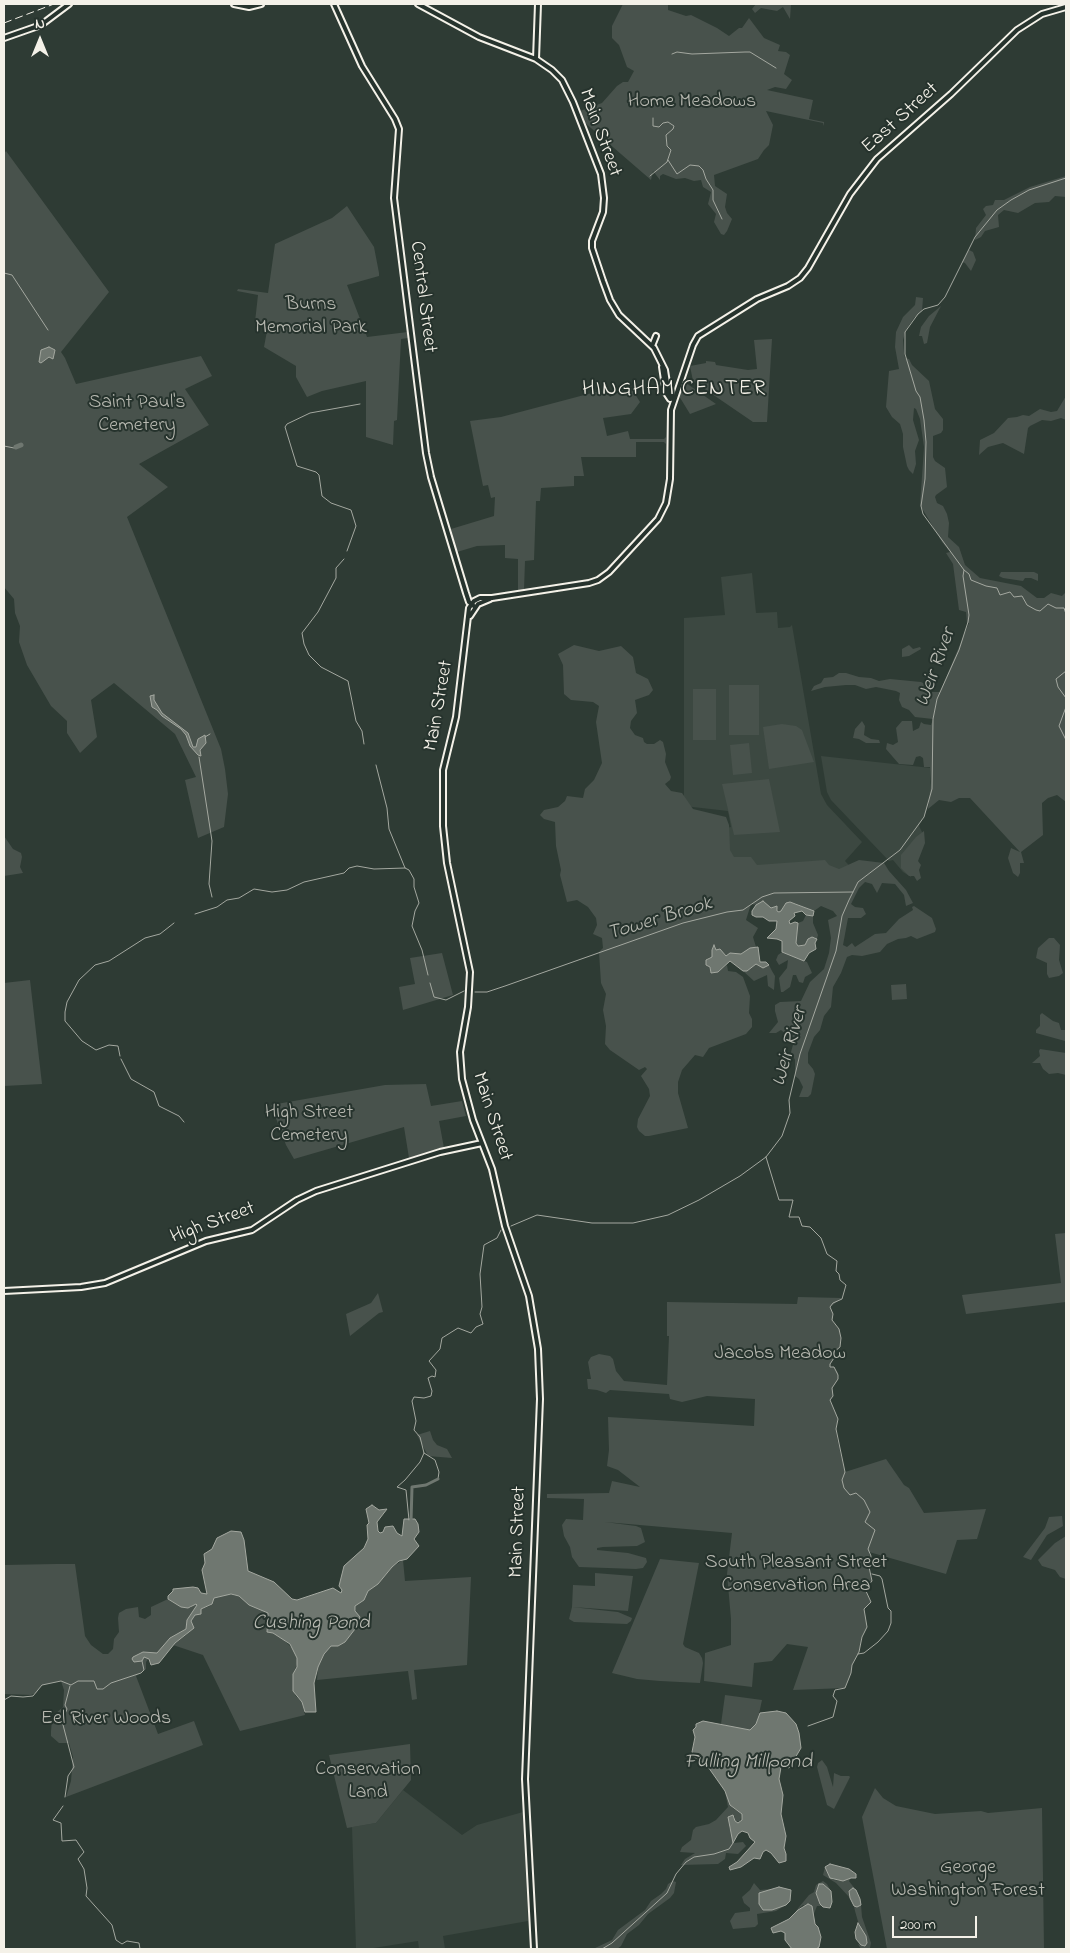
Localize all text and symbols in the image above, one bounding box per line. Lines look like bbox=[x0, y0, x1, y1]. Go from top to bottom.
text: N bbox=[35, 14, 45, 35]
north arrow bbox=[15, 15, 65, 65]
street label: East Street bbox=[858, 78, 944, 160]
street label: Main Street bbox=[572, 86, 626, 180]
park label: Home Meadows bbox=[628, 91, 756, 115]
street label: Central Street bbox=[403, 240, 441, 354]
park label: Burns Memorial Park bbox=[255, 294, 367, 341]
district label: HINGHAM CENTER bbox=[580, 377, 768, 403]
park label: Saint Paul's Cemetery bbox=[89, 392, 185, 439]
water label: Weir River bbox=[911, 626, 963, 710]
street label: Main Street bbox=[420, 659, 460, 753]
water label: Tower Brook bbox=[605, 892, 715, 948]
water label: Weir River bbox=[768, 1004, 814, 1090]
street label: Main Street bbox=[465, 1070, 517, 1164]
park label: High Street Cemetery bbox=[265, 1102, 353, 1149]
street label: High Street bbox=[167, 1198, 259, 1250]
park label: Jacobs Meadow bbox=[714, 1343, 846, 1367]
street label: Main Street bbox=[505, 1486, 533, 1578]
park label: South Pleasant Street Conservation Area bbox=[705, 1552, 887, 1599]
water label: Cushing Pond bbox=[253, 1612, 369, 1638]
park label: Eel River Woods bbox=[41, 1708, 171, 1732]
water label: Fulling Millpond bbox=[684, 1751, 812, 1777]
park label: Conservation Land bbox=[315, 1759, 421, 1806]
park label: George Washington Forest bbox=[891, 1857, 1045, 1904]
scale bar bbox=[895, 1906, 980, 1938]
text: 200 m bbox=[900, 1914, 936, 1936]

